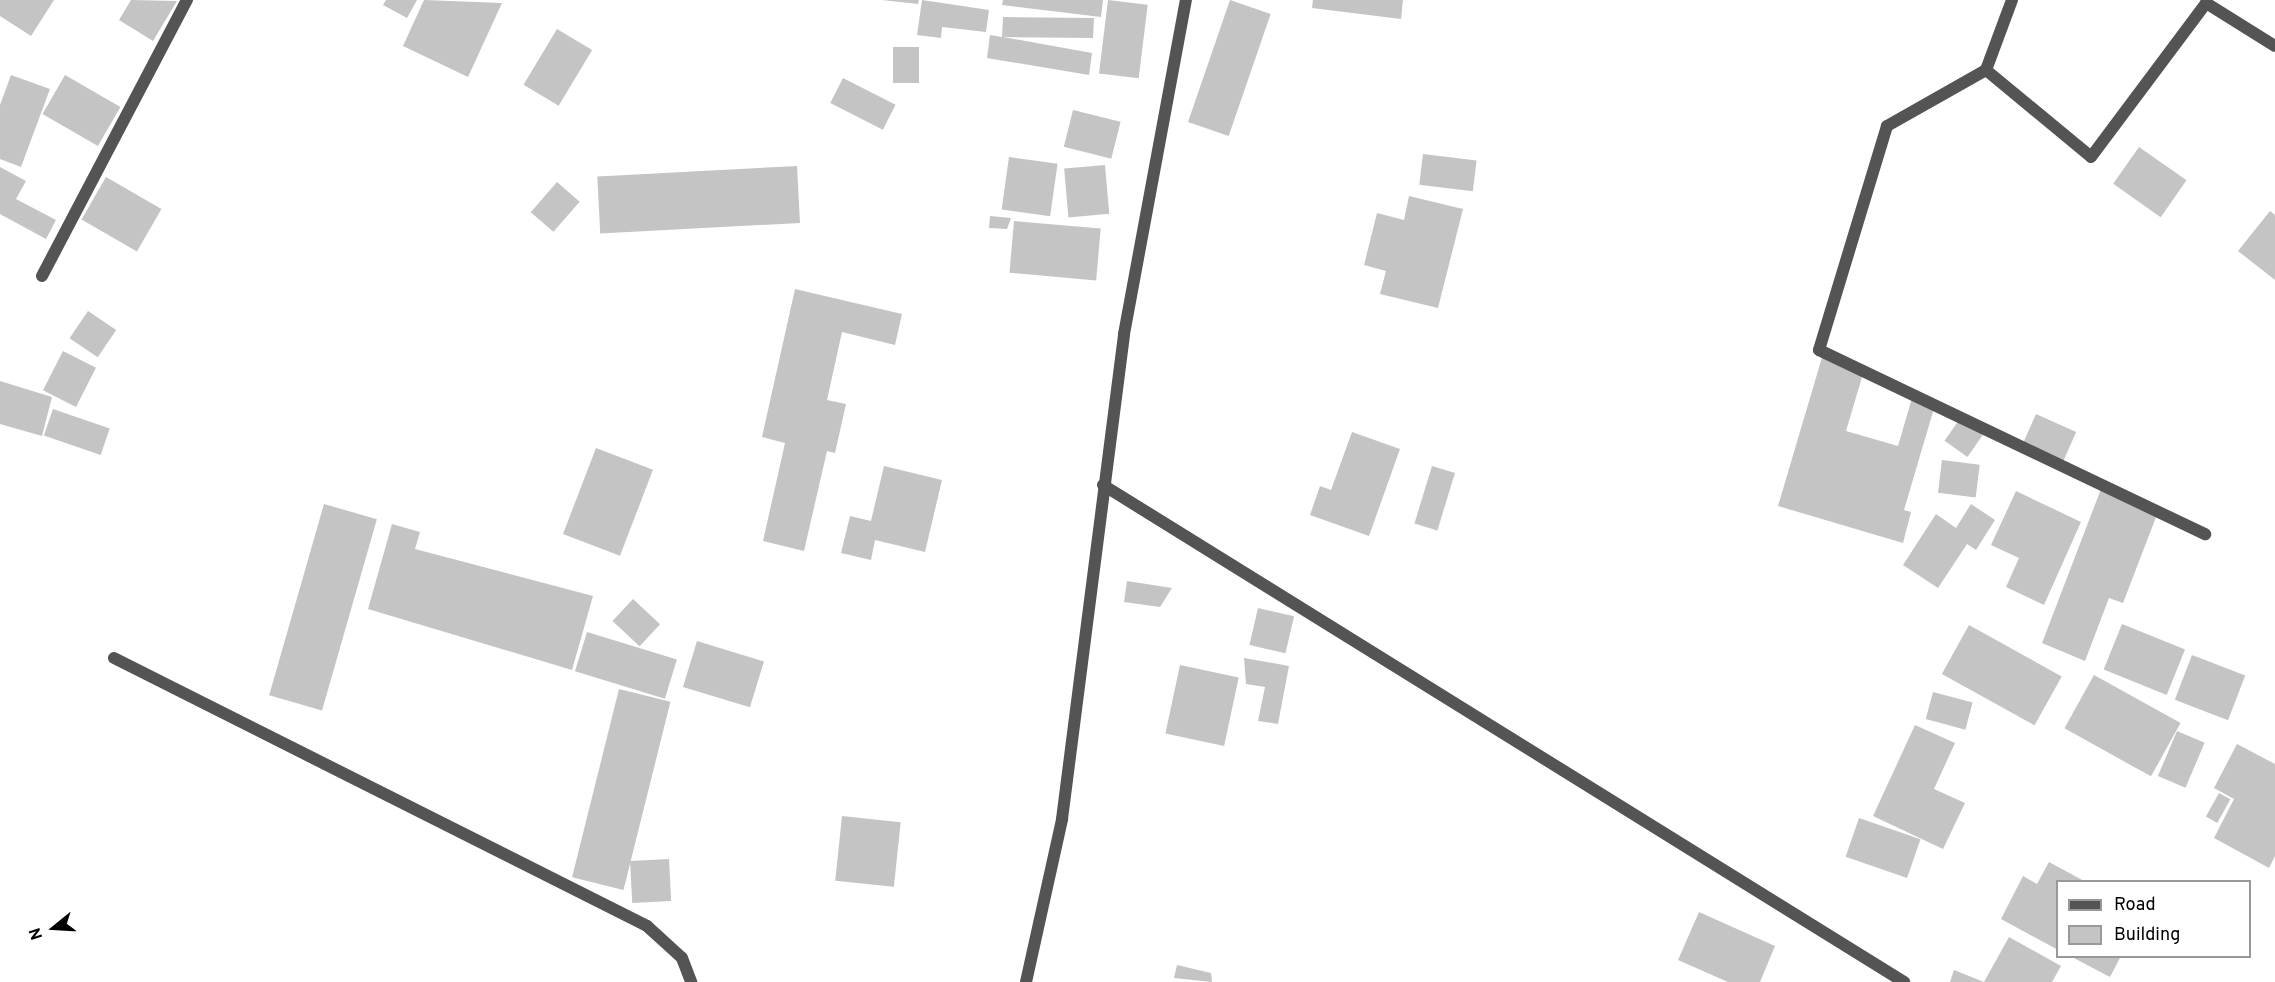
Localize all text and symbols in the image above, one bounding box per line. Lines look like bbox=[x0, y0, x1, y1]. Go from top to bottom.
legend bbox=[2056, 880, 2251, 958]
text: Road bbox=[2114, 894, 2156, 917]
north arrow bbox=[24, 898, 84, 958]
text: Building bbox=[2114, 924, 2180, 947]
text: N bbox=[26, 925, 48, 942]

